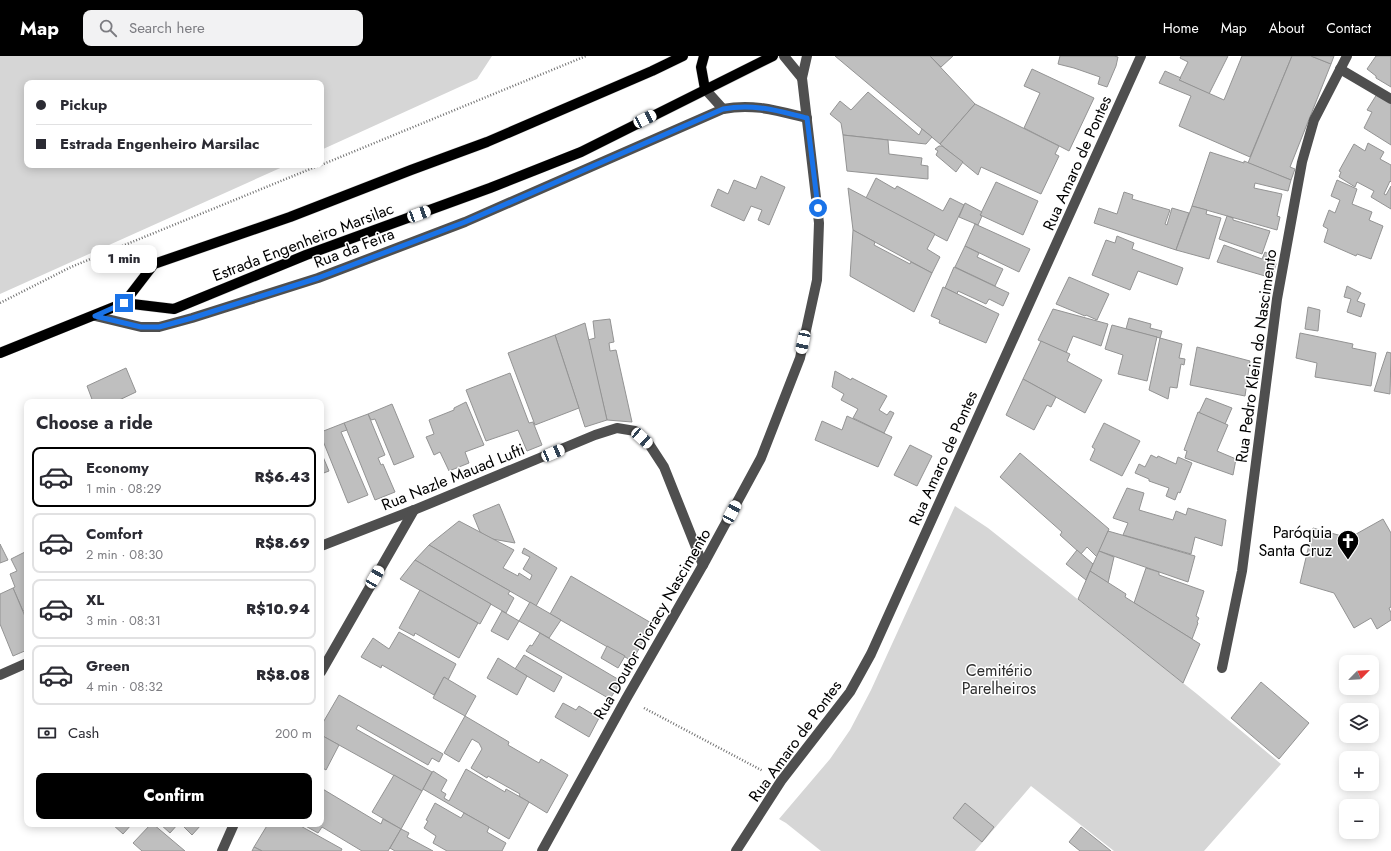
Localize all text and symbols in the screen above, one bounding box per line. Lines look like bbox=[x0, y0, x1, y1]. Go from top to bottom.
search box bbox=[83, 10, 363, 46]
text: Map bbox=[20, 15, 59, 42]
icon: search bbox=[97, 17, 119, 39]
text: Search here bbox=[129, 17, 205, 39]
text: Home bbox=[1163, 18, 1199, 38]
text: Map bbox=[1221, 18, 1247, 38]
text: About bbox=[1269, 18, 1304, 38]
text: Contact bbox=[1326, 18, 1371, 38]
street label: Rua Amaro de Pontes bbox=[1037, 92, 1117, 234]
text: Pickup bbox=[60, 94, 107, 116]
car bbox=[632, 108, 658, 130]
text: Estrada Engenheiro Marsilac bbox=[60, 133, 260, 155]
street label: Estrada Engenheiro Marsilac bbox=[209, 197, 397, 287]
route start bbox=[809, 199, 827, 217]
car bbox=[406, 204, 432, 224]
street label: Rua da Feira bbox=[310, 222, 398, 274]
callout: 1 min bbox=[91, 245, 157, 273]
street label: Rua Pedro Klein do Nascimento bbox=[1230, 248, 1282, 464]
text: 1 min bbox=[108, 249, 140, 268]
route end bbox=[115, 294, 133, 312]
car bbox=[795, 329, 811, 355]
street label: Rua Amaro de Pontes bbox=[903, 387, 983, 529]
text: Choose a ride bbox=[36, 410, 153, 436]
car bbox=[629, 426, 655, 450]
street label: Rua Nazle Mauad Lufti bbox=[378, 438, 528, 516]
car bbox=[540, 443, 566, 463]
text: Economy bbox=[86, 457, 149, 479]
icon: car bbox=[38, 459, 74, 495]
text: R$6.43 bbox=[254, 466, 310, 488]
text: 1 min · 08:29 bbox=[86, 479, 161, 498]
car bbox=[721, 499, 743, 525]
place label: Paróquia Santa Cruz bbox=[1259, 521, 1333, 562]
text: Comfort bbox=[86, 523, 143, 545]
street label: Rua Doutor Dioracy Nascimento bbox=[588, 524, 716, 724]
icon: car bbox=[38, 525, 74, 561]
church icon: Paróquia Santa Cruz bbox=[1335, 528, 1361, 561]
text: R$8.69 bbox=[255, 532, 310, 554]
text: 2 min · 08:30 bbox=[86, 545, 163, 564]
car bbox=[364, 564, 386, 590]
text: XL bbox=[86, 589, 104, 611]
icon: car bbox=[38, 591, 74, 627]
text: R$10.94 bbox=[246, 598, 310, 620]
text: 3 min · 08:31 bbox=[86, 611, 161, 630]
text: Green bbox=[86, 655, 130, 677]
north arrow bbox=[1339, 655, 1379, 695]
map controls bbox=[1339, 655, 1379, 839]
icon: car bbox=[38, 657, 74, 693]
park label: Cemitério Parelheiros bbox=[962, 659, 1036, 700]
text: R$8.08 bbox=[256, 664, 310, 686]
street label: Rua Amaro de Pontes bbox=[743, 675, 847, 807]
text: 4 min · 08:32 bbox=[86, 677, 163, 696]
button: layers bbox=[1339, 703, 1379, 743]
icon: cash bbox=[36, 722, 58, 744]
text: Cash bbox=[68, 722, 99, 744]
text: 200 m bbox=[275, 724, 312, 743]
button: + bbox=[1339, 751, 1379, 791]
button: Confirm bbox=[36, 773, 312, 819]
button: − bbox=[1339, 799, 1379, 839]

